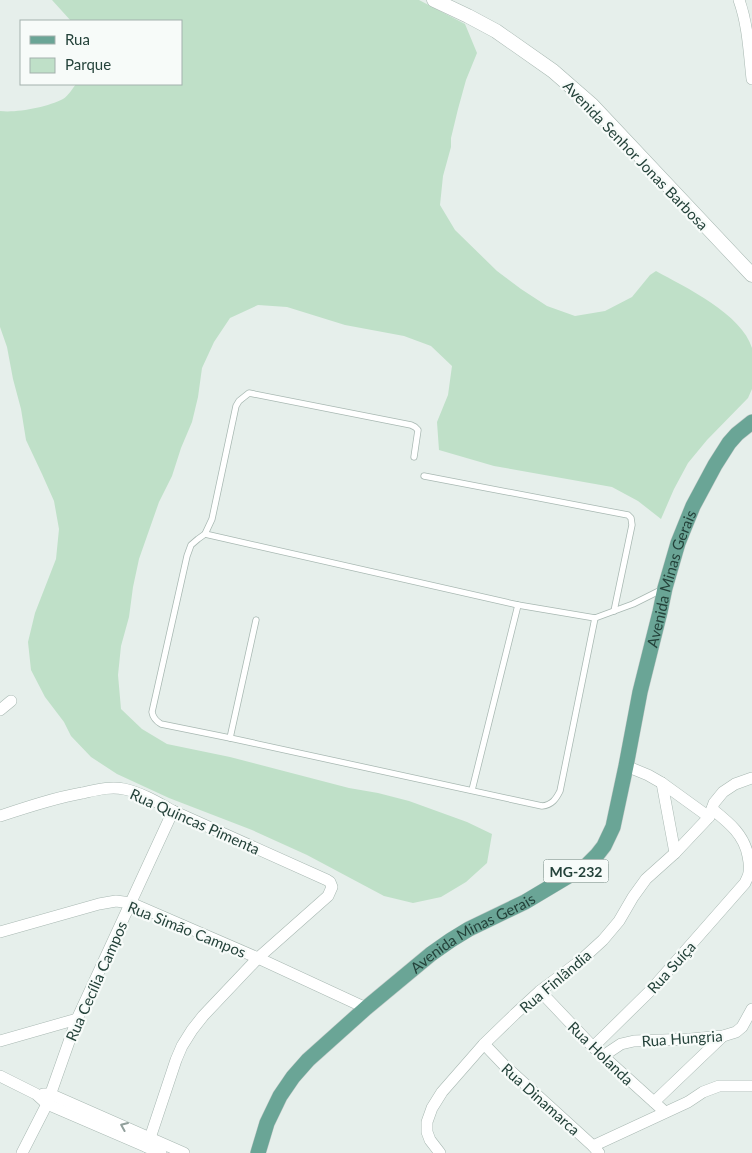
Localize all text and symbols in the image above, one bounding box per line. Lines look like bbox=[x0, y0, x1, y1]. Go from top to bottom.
legend bbox=[20, 20, 182, 85]
text: Rua bbox=[65, 30, 90, 48]
text: Parque bbox=[65, 55, 111, 73]
street label: Avenida Senhor Jonas Barbosa bbox=[560, 77, 712, 233]
street label: Avenida Minas Gerais bbox=[643, 507, 699, 649]
street label: Rua Quincas Pimenta bbox=[127, 784, 263, 858]
road number: MG-232 bbox=[544, 859, 608, 882]
street label: Avenida Minas Gerais bbox=[406, 889, 538, 977]
street label: Rua Simão Campos bbox=[125, 897, 249, 961]
street label: Rua Cecília Campos bbox=[61, 918, 131, 1044]
street label: Rua Suíça bbox=[643, 937, 699, 997]
street label: Rua Finlândia bbox=[516, 946, 594, 1016]
street label: Rua Holanda bbox=[565, 1017, 637, 1089]
street label: Rua Hungria bbox=[641, 1026, 723, 1050]
street label: Rua Dinamarca bbox=[498, 1059, 584, 1139]
one-way arrow bbox=[120, 1121, 129, 1132]

